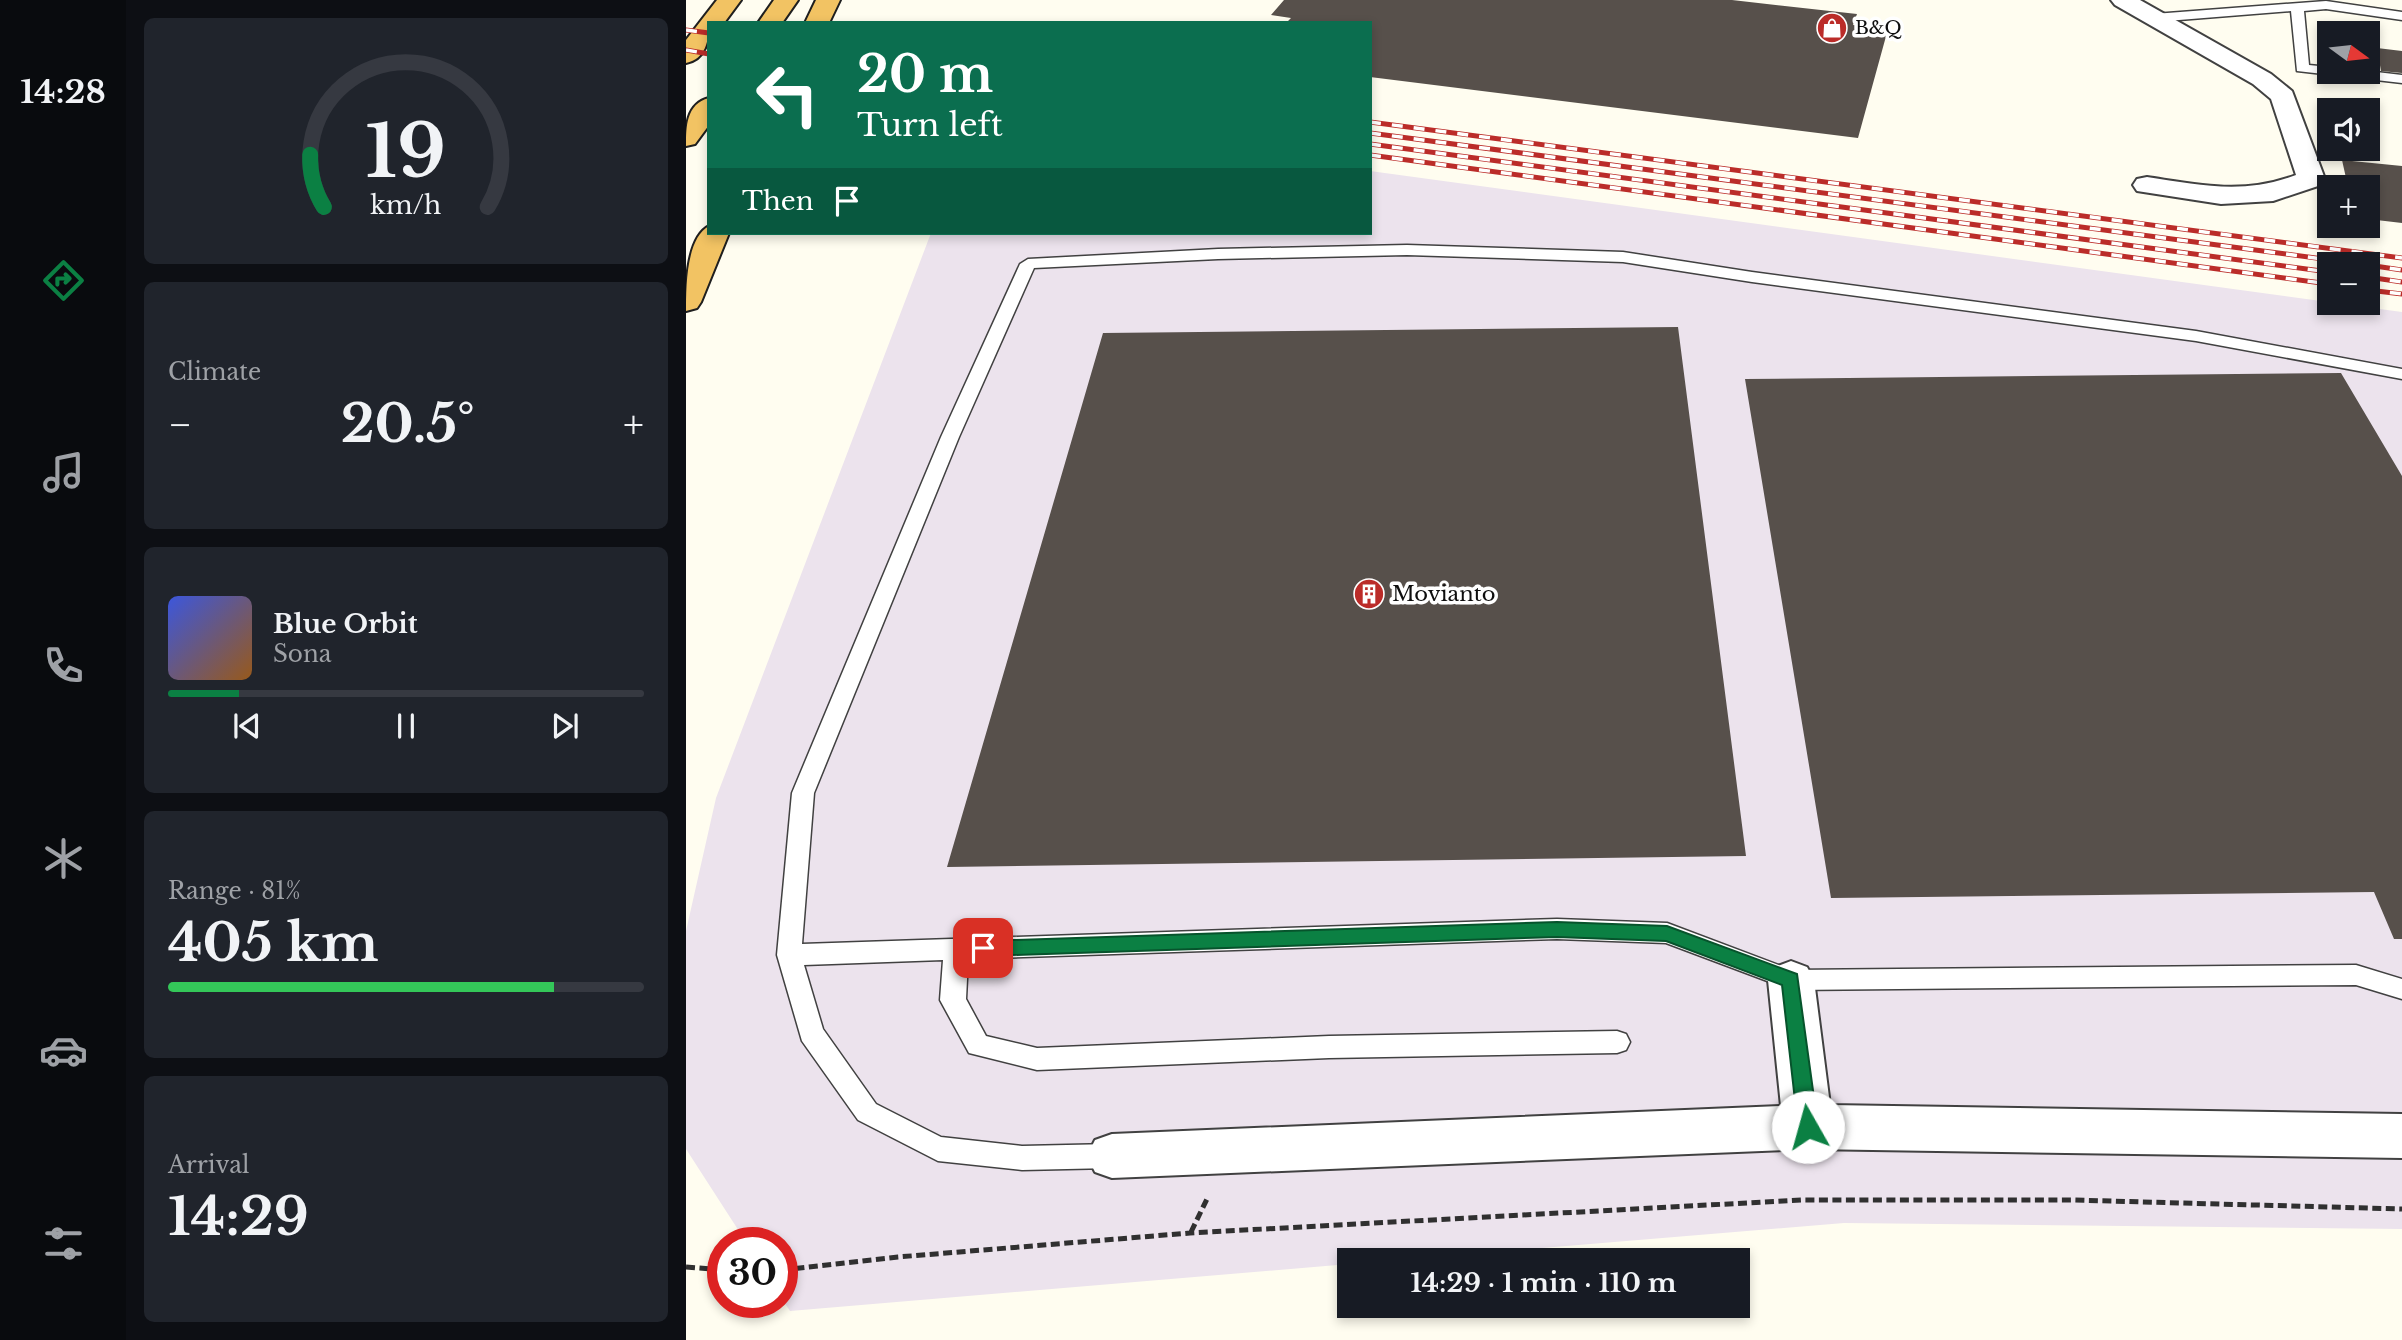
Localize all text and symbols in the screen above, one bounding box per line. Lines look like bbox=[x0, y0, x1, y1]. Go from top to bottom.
shop icon: B&Q bbox=[1815, 11, 1849, 45]
place label: B&Q bbox=[1855, 17, 1902, 39]
north arrow bbox=[2317, 21, 2380, 84]
map controls bbox=[2317, 21, 2380, 315]
text: 20 m bbox=[857, 44, 993, 105]
icon: left bbox=[742, 49, 833, 140]
text: 14:28 bbox=[20, 72, 106, 112]
button: sound bbox=[2317, 98, 2380, 161]
text: Turn left bbox=[857, 105, 1003, 145]
text: 19 bbox=[366, 107, 446, 198]
button: + bbox=[2317, 175, 2380, 238]
icon: arrive bbox=[828, 182, 866, 220]
text: Then bbox=[742, 185, 814, 217]
text: km/h bbox=[371, 190, 441, 221]
button: − bbox=[2317, 252, 2380, 315]
icon: directions bbox=[39, 256, 88, 305]
text: Climate bbox=[168, 358, 261, 386]
text: 20.5° bbox=[341, 392, 475, 456]
text: − bbox=[168, 401, 192, 448]
text: + bbox=[623, 401, 644, 448]
icon: music bbox=[39, 448, 88, 497]
building icon: Movianto bbox=[1352, 577, 1386, 611]
place label: Movianto bbox=[1392, 581, 1495, 607]
text: Blue Orbit bbox=[273, 608, 418, 640]
text: Sona bbox=[273, 640, 331, 668]
icon: phone bbox=[39, 641, 88, 690]
icon: previous bbox=[228, 707, 266, 745]
icon: pause bbox=[387, 707, 425, 745]
icon: next bbox=[546, 707, 584, 745]
icon: climate bbox=[39, 834, 88, 883]
text: Range · 81% bbox=[168, 877, 301, 905]
text: 405 km bbox=[168, 911, 379, 975]
pin bbox=[953, 918, 1013, 978]
icon: arrive bbox=[964, 929, 1002, 967]
icon: car bbox=[39, 1026, 88, 1075]
position arrow bbox=[1771, 1090, 1845, 1164]
text: Arrival bbox=[168, 1151, 249, 1179]
text: 14:29 bbox=[168, 1185, 309, 1249]
icon: filters bbox=[39, 1219, 88, 1268]
speed limit sign: 30 bbox=[707, 1227, 798, 1318]
text: 14:29 · 1 min · 110 m bbox=[1411, 1267, 1676, 1299]

